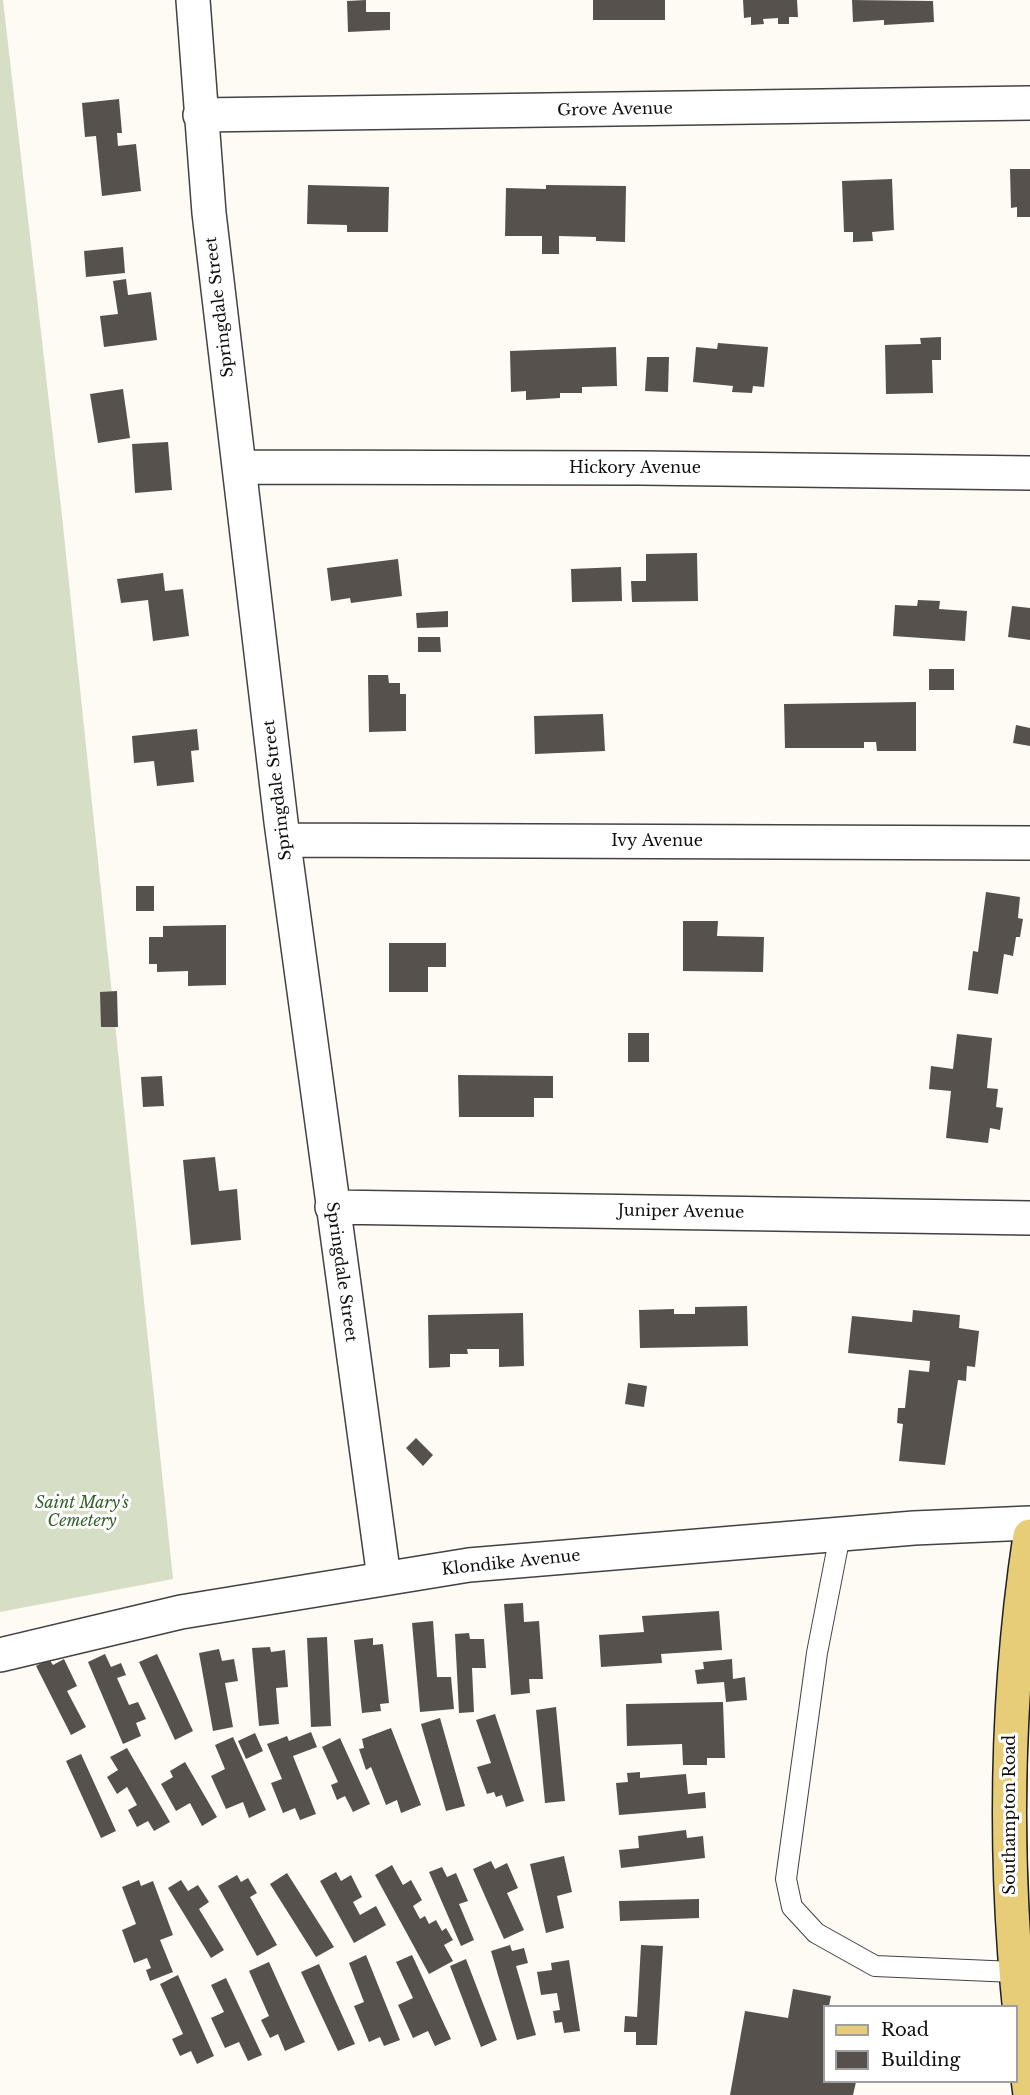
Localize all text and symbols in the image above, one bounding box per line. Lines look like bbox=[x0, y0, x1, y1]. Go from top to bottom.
street label: Grove Avenue bbox=[557, 99, 673, 121]
street label: Springdale Street bbox=[202, 236, 238, 378]
street label: Hickory Avenue bbox=[569, 458, 701, 478]
street label: Springdale Street bbox=[260, 719, 296, 861]
street label: Ivy Avenue bbox=[611, 831, 703, 851]
street label: Springdale Street bbox=[322, 1201, 360, 1343]
street label: Juniper Avenue bbox=[618, 1201, 744, 1223]
park label: Saint Mary's Cemetery bbox=[35, 1493, 129, 1531]
street label: Klondike Avenue bbox=[441, 1546, 581, 1580]
street label: Southampton Road bbox=[1000, 1735, 1020, 1895]
legend bbox=[823, 2005, 1018, 2083]
text: Road bbox=[881, 2019, 929, 2041]
text: Building bbox=[881, 2049, 960, 2071]

